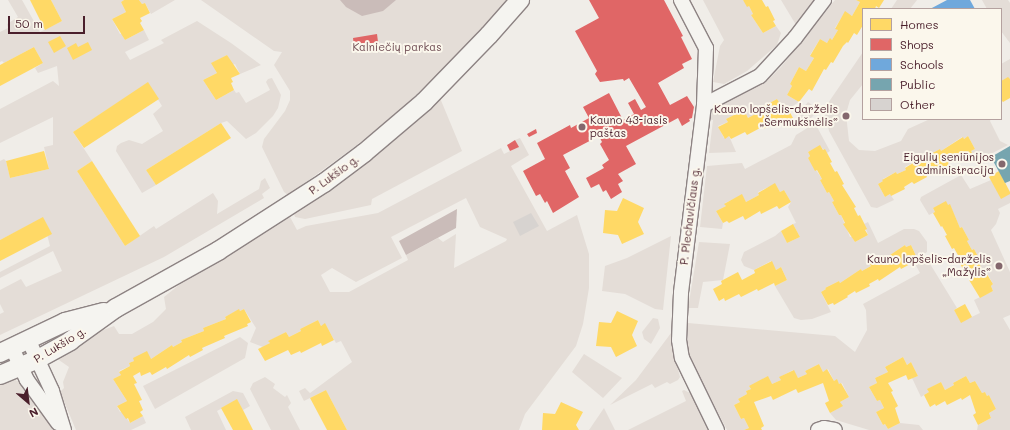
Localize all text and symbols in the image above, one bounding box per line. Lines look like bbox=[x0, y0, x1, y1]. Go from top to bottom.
scale bar bbox=[10, 8, 87, 34]
legend bbox=[862, 8, 1002, 120]
text: 50 m bbox=[15, 15, 43, 31]
text: Homes bbox=[900, 16, 939, 32]
text: Shops bbox=[900, 36, 934, 52]
park label: Kalniečių parkas bbox=[352, 40, 442, 54]
text: Schools bbox=[900, 56, 944, 72]
text: Public bbox=[900, 76, 935, 92]
text: Other bbox=[900, 96, 935, 112]
place label: Kauno lopšelis-darželis „Šermukšnėlis“ bbox=[714, 103, 838, 129]
marker: Kauno lopšelis-darželis „Šermukšnėlis“ bbox=[841, 111, 851, 121]
place label: Kauno 43-iasis paštas bbox=[590, 114, 668, 140]
marker: Kauno 43-iasis paštas bbox=[577, 122, 587, 132]
place label: Eigulių seniūnijos administracija bbox=[904, 151, 994, 177]
street label: P. Lukšio g. bbox=[306, 152, 362, 198]
marker: Eigulių seniūnijos administracija bbox=[997, 159, 1007, 169]
street label: P. Plechavičiaus g. bbox=[677, 166, 703, 266]
place label: Kauno lopšelis-darželis „Mažylis“ bbox=[867, 253, 991, 279]
marker: Kauno lopšelis-darželis „Mažylis“ bbox=[994, 261, 1004, 271]
street label: P. Lukšio g. bbox=[32, 324, 88, 366]
north arrow bbox=[8, 382, 48, 422]
text: N bbox=[27, 404, 41, 422]

